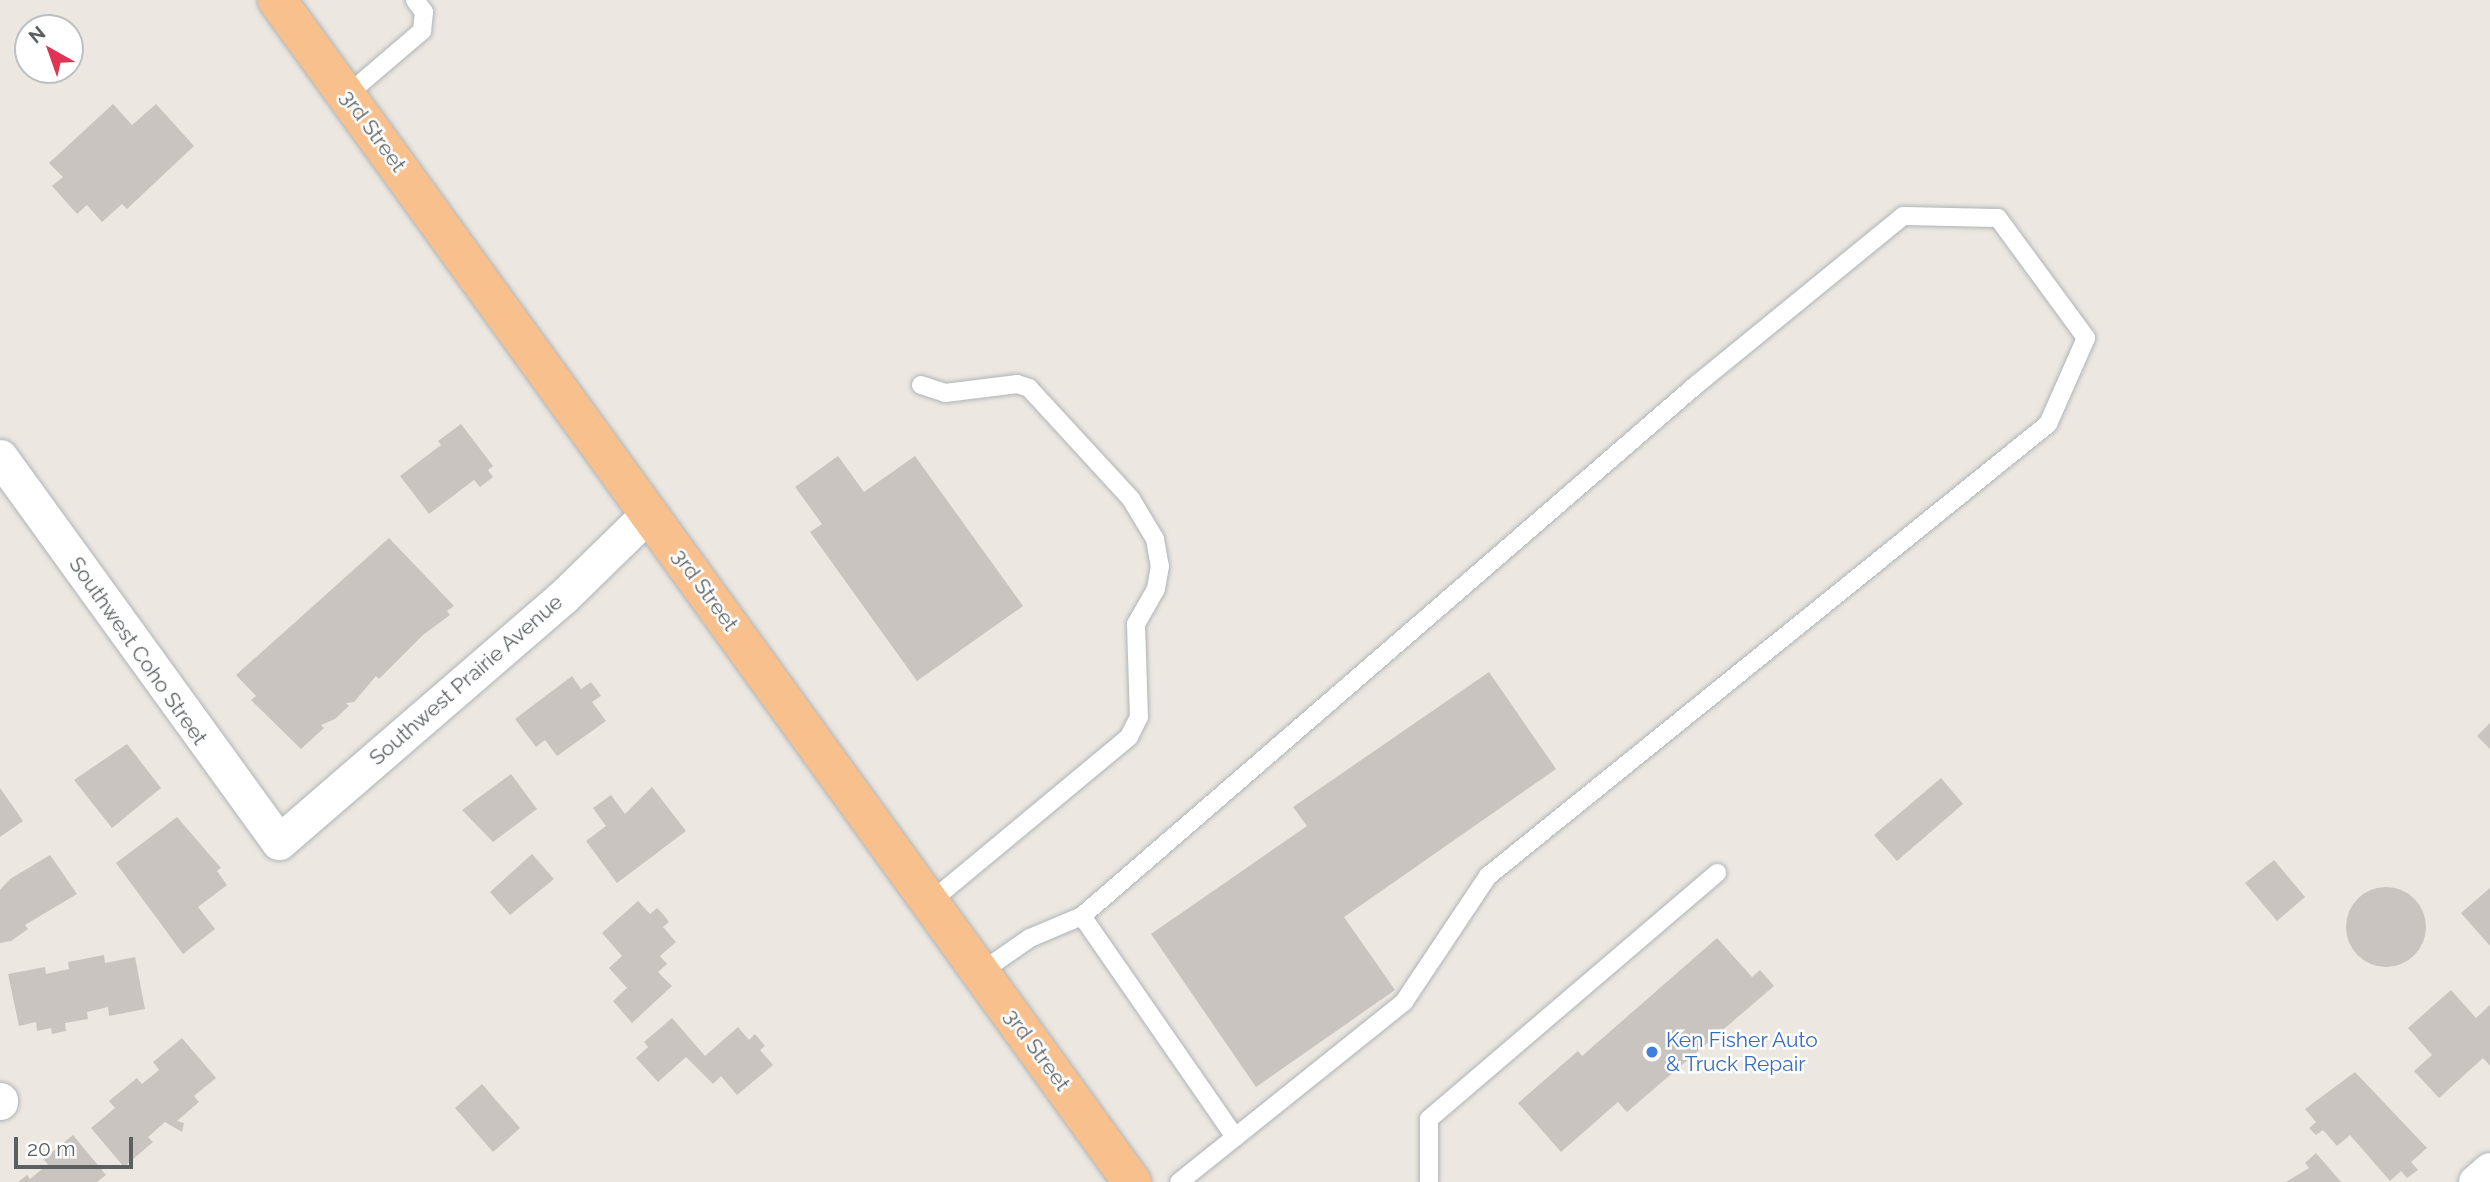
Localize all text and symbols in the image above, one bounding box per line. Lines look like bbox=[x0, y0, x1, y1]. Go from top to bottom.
north arrow bbox=[14, 14, 84, 84]
text: N bbox=[24, 21, 49, 48]
street label: 3rd Street bbox=[335, 85, 411, 177]
street label: 3rd Street bbox=[667, 544, 743, 636]
street label: Southwest Coho Street bbox=[64, 552, 212, 750]
street label: Southwest Prairie Avenue bbox=[364, 589, 568, 771]
street label: 3rd Street bbox=[999, 1004, 1075, 1096]
place label: Ken Fisher Auto & Truck Repair bbox=[1666, 1027, 1819, 1077]
marker: Ken Fisher Auto & Truck Repair bbox=[1644, 1044, 1660, 1060]
scale bar bbox=[18, 1122, 136, 1166]
text: 20 m bbox=[27, 1136, 75, 1161]

